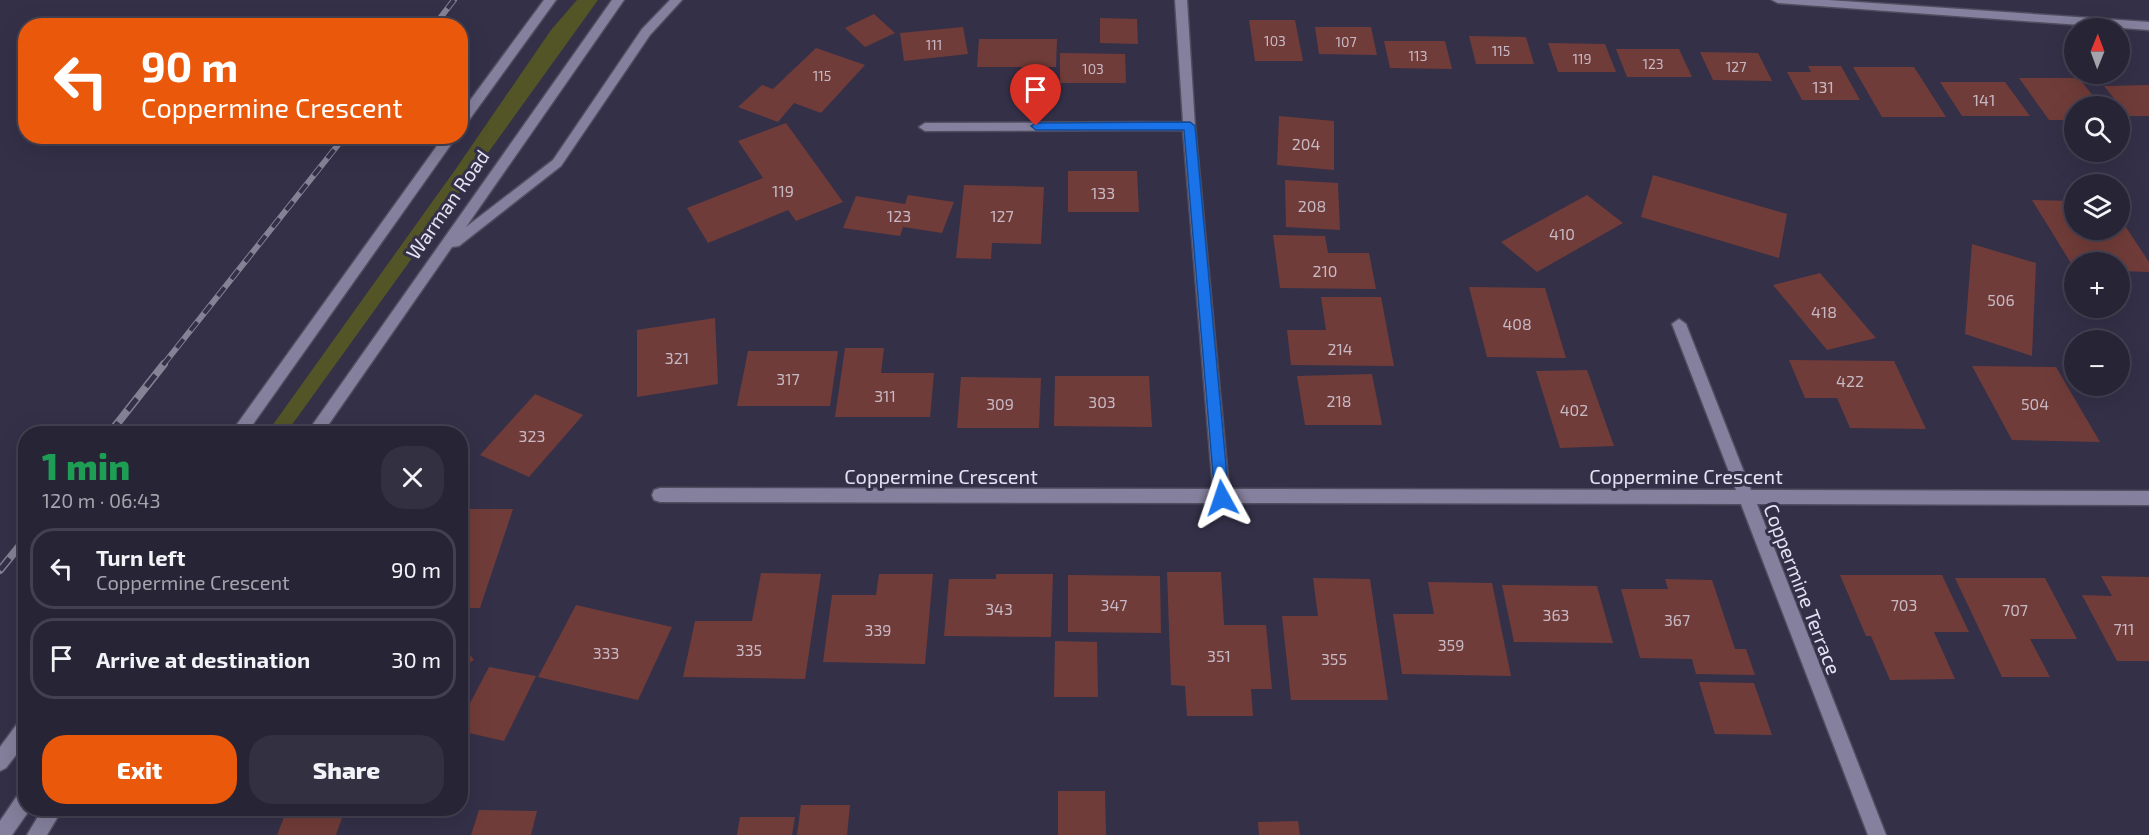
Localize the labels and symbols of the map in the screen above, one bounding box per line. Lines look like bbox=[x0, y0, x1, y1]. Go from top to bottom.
north arrow bbox=[2064, 18, 2130, 84]
house number: 103 bbox=[1264, 32, 1286, 49]
house number: 107 bbox=[1335, 33, 1357, 50]
house number: 111 bbox=[926, 36, 942, 53]
house number: 115 bbox=[1492, 42, 1510, 59]
house number: 113 bbox=[1409, 47, 1427, 64]
house number: 119 bbox=[1572, 50, 1592, 67]
house number: 123 bbox=[1642, 55, 1664, 72]
house number: 127 bbox=[1726, 58, 1746, 75]
house number: 103 bbox=[1082, 60, 1104, 77]
pin bbox=[1010, 64, 1061, 126]
house number: 115 bbox=[813, 67, 831, 84]
house number: 131 bbox=[1812, 77, 1834, 96]
house number: 141 bbox=[1973, 90, 1995, 109]
house number: 204 bbox=[1292, 134, 1320, 153]
street label: Warman Road bbox=[400, 145, 494, 263]
house number: 119 bbox=[772, 181, 794, 200]
house number: 133 bbox=[1091, 183, 1115, 202]
house number: 208 bbox=[1298, 196, 1326, 215]
house number: 123 bbox=[887, 206, 911, 225]
house number: 127 bbox=[990, 206, 1014, 225]
house number: 410 bbox=[1549, 224, 1575, 243]
house number: 210 bbox=[1312, 261, 1338, 280]
house number: 506 bbox=[1987, 290, 2015, 309]
house number: 418 bbox=[1811, 302, 1837, 321]
house number: 408 bbox=[1502, 314, 1532, 333]
house number: 214 bbox=[1327, 339, 1353, 358]
house number: 321 bbox=[665, 348, 689, 367]
house number: 317 bbox=[776, 369, 800, 388]
house number: 422 bbox=[1836, 371, 1864, 390]
house number: 311 bbox=[874, 386, 896, 405]
house number: 218 bbox=[1326, 391, 1352, 410]
house number: 303 bbox=[1088, 392, 1116, 411]
house number: 309 bbox=[986, 394, 1014, 413]
house number: 504 bbox=[2021, 394, 2049, 413]
house number: 402 bbox=[1560, 400, 1588, 419]
house number: 323 bbox=[519, 426, 545, 445]
street label: Coppermine Crescent bbox=[844, 464, 1038, 488]
street label: Coppermine Crescent bbox=[1589, 464, 1783, 488]
position arrow bbox=[1190, 466, 1254, 530]
street label: Coppermine Terrace bbox=[1759, 500, 1847, 678]
house number: 347 bbox=[1101, 595, 1127, 614]
house number: 703 bbox=[1891, 595, 1917, 614]
house number: 343 bbox=[985, 599, 1013, 618]
house number: 707 bbox=[2002, 600, 2028, 619]
house number: 363 bbox=[1543, 605, 1569, 624]
house number: 367 bbox=[1664, 610, 1690, 629]
house number: 711 bbox=[2114, 619, 2134, 638]
house number: 339 bbox=[865, 620, 891, 639]
house number: 359 bbox=[1438, 635, 1464, 654]
house number: 335 bbox=[736, 640, 762, 659]
house number: 333 bbox=[593, 643, 619, 662]
house number: 351 bbox=[1207, 646, 1231, 665]
house number: 355 bbox=[1321, 649, 1347, 668]

